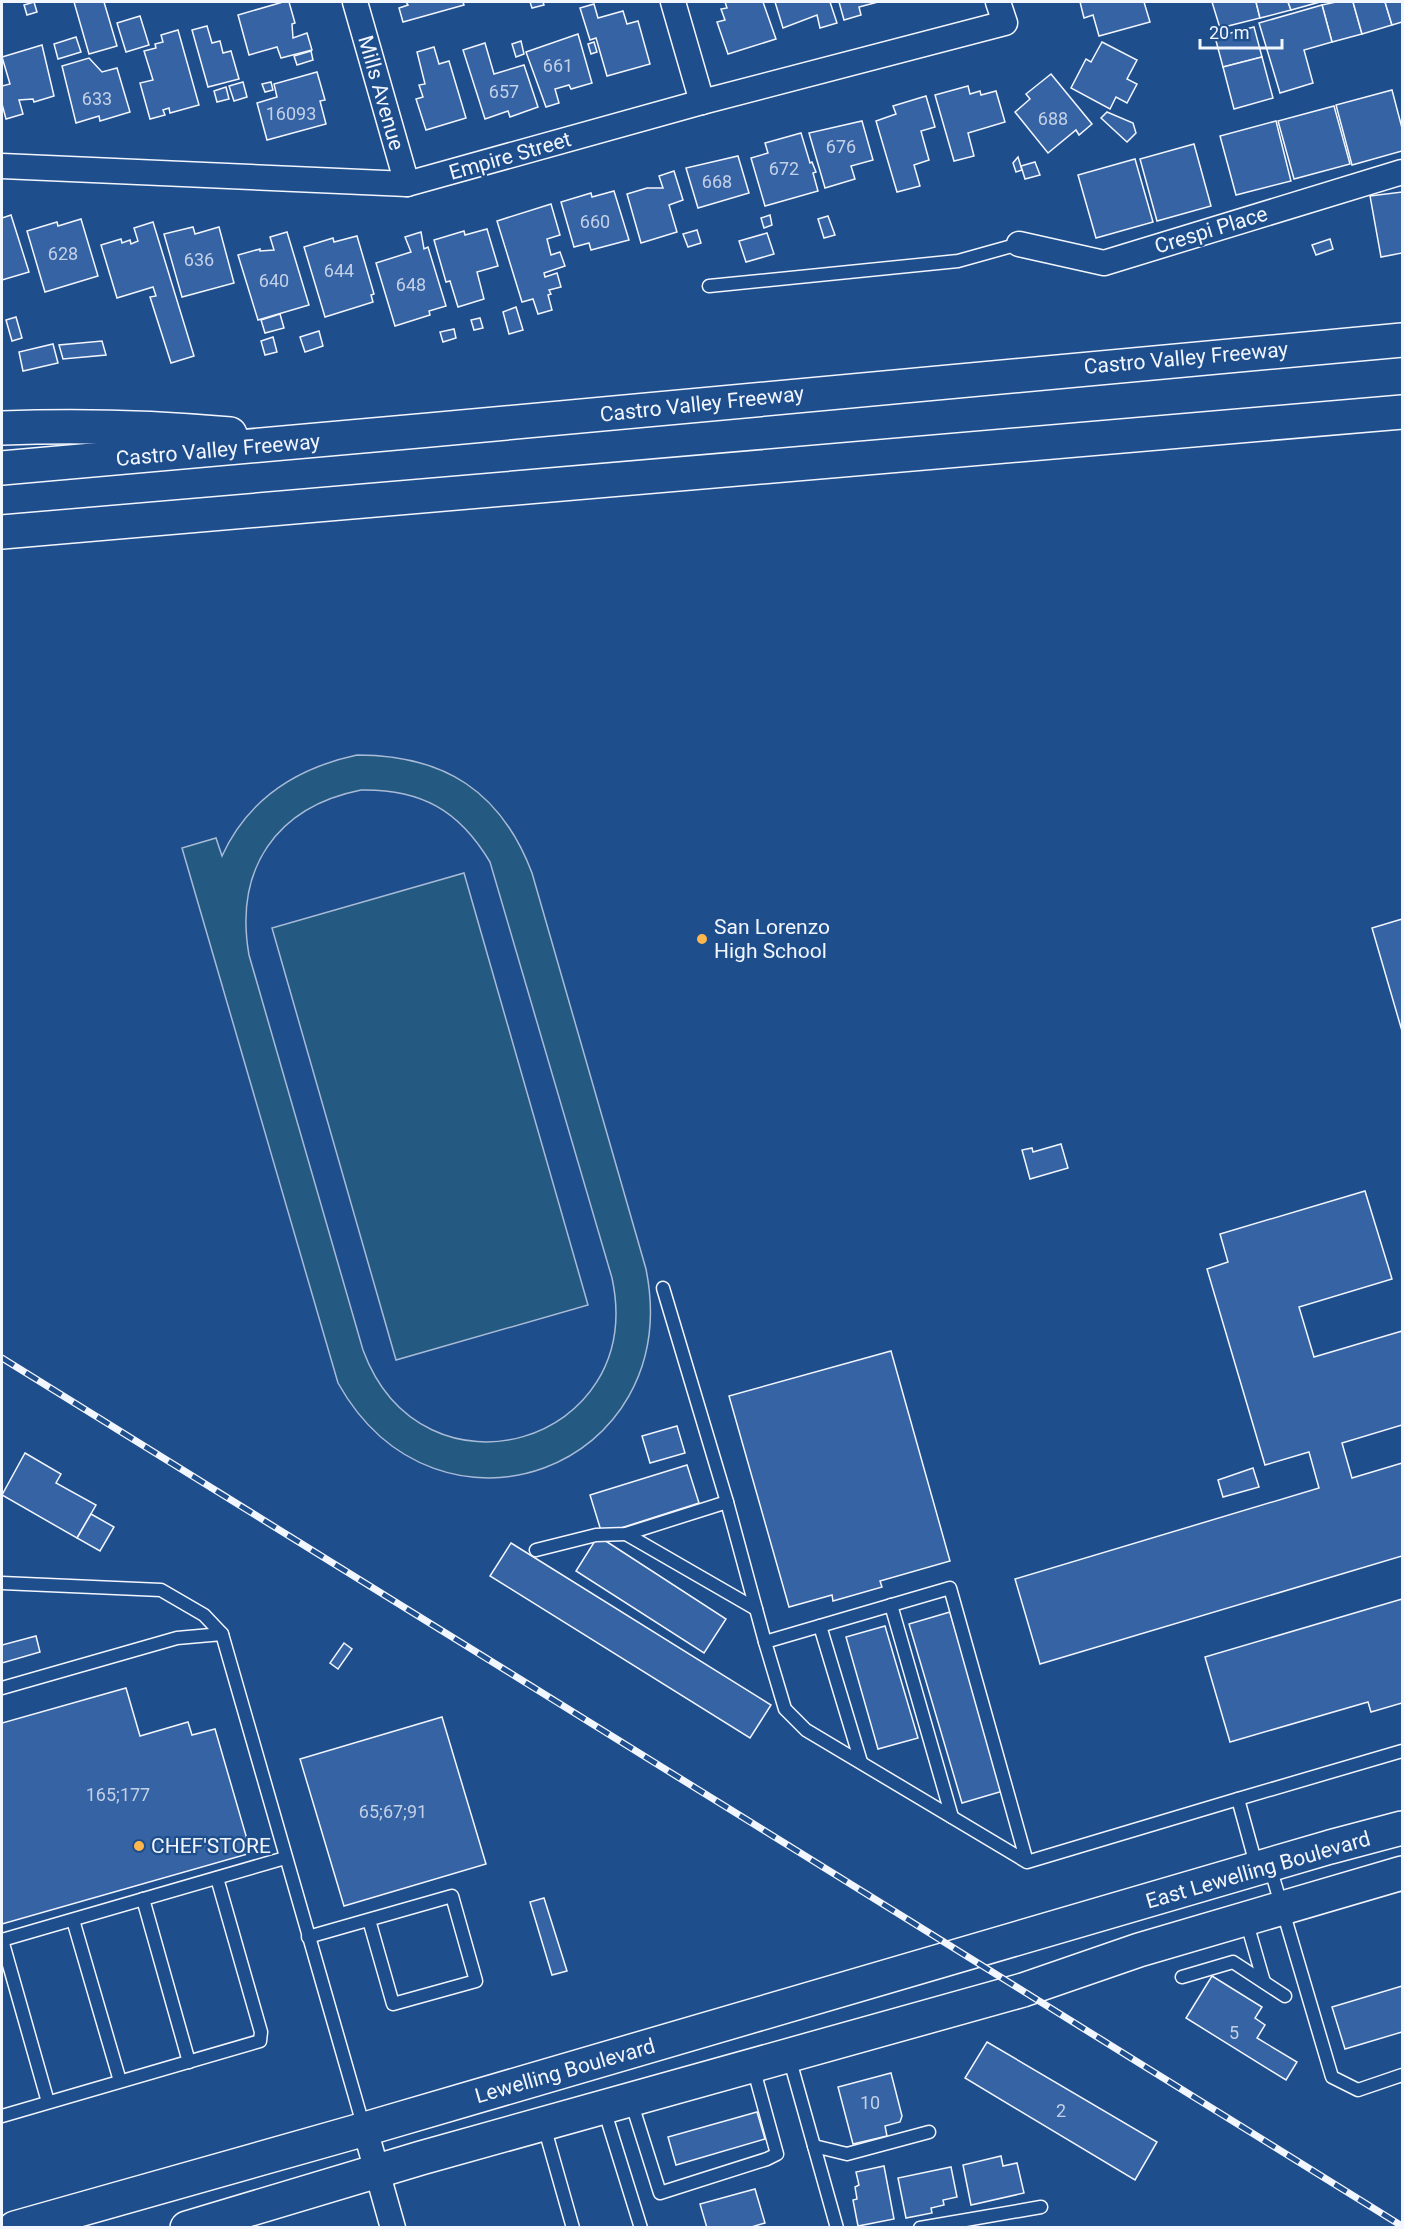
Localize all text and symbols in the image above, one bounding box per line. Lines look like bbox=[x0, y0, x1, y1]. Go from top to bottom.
scale bar bbox=[1200, 12, 1282, 50]
text: 20 m bbox=[1209, 22, 1249, 43]
street label: Mills Avenue bbox=[353, 33, 409, 153]
house number: 661 bbox=[543, 55, 573, 76]
house number: 657 bbox=[489, 81, 519, 102]
house number: 633 bbox=[82, 88, 112, 109]
house number: 16093 bbox=[266, 103, 316, 124]
house number: 688 bbox=[1038, 108, 1068, 129]
street label: Empire Street bbox=[446, 127, 574, 185]
house number: 676 bbox=[826, 136, 856, 157]
house number: 672 bbox=[769, 158, 799, 179]
house number: 668 bbox=[702, 171, 732, 192]
street label: Crespi Place bbox=[1152, 201, 1270, 259]
house number: 660 bbox=[580, 211, 610, 232]
house number: 628 bbox=[48, 243, 78, 264]
house number: 636 bbox=[184, 249, 214, 270]
house number: 644 bbox=[324, 260, 354, 281]
house number: 640 bbox=[259, 270, 289, 291]
house number: 648 bbox=[396, 274, 426, 295]
street label: Castro Valley Freeway bbox=[1083, 337, 1289, 379]
street label: Castro Valley Freeway bbox=[599, 381, 805, 427]
street label: Castro Valley Freeway bbox=[115, 429, 321, 471]
place label: San Lorenzo High School bbox=[714, 915, 830, 963]
marker: San Lorenzo High School bbox=[695, 932, 709, 946]
house number: 165;177 bbox=[86, 1784, 150, 1805]
house number: 65;67;91 bbox=[359, 1801, 427, 1822]
street label: East Lewelling Boulevard bbox=[1143, 1826, 1373, 1914]
place label: CHEF'STORE bbox=[151, 1834, 271, 1858]
marker: CHEF'STORE bbox=[132, 1839, 146, 1853]
house number: 5 bbox=[1229, 2022, 1239, 2043]
street label: Lewelling Boulevard bbox=[472, 2034, 658, 2108]
house number: 10 bbox=[860, 2092, 880, 2113]
house number: 2 bbox=[1056, 2100, 1066, 2121]

